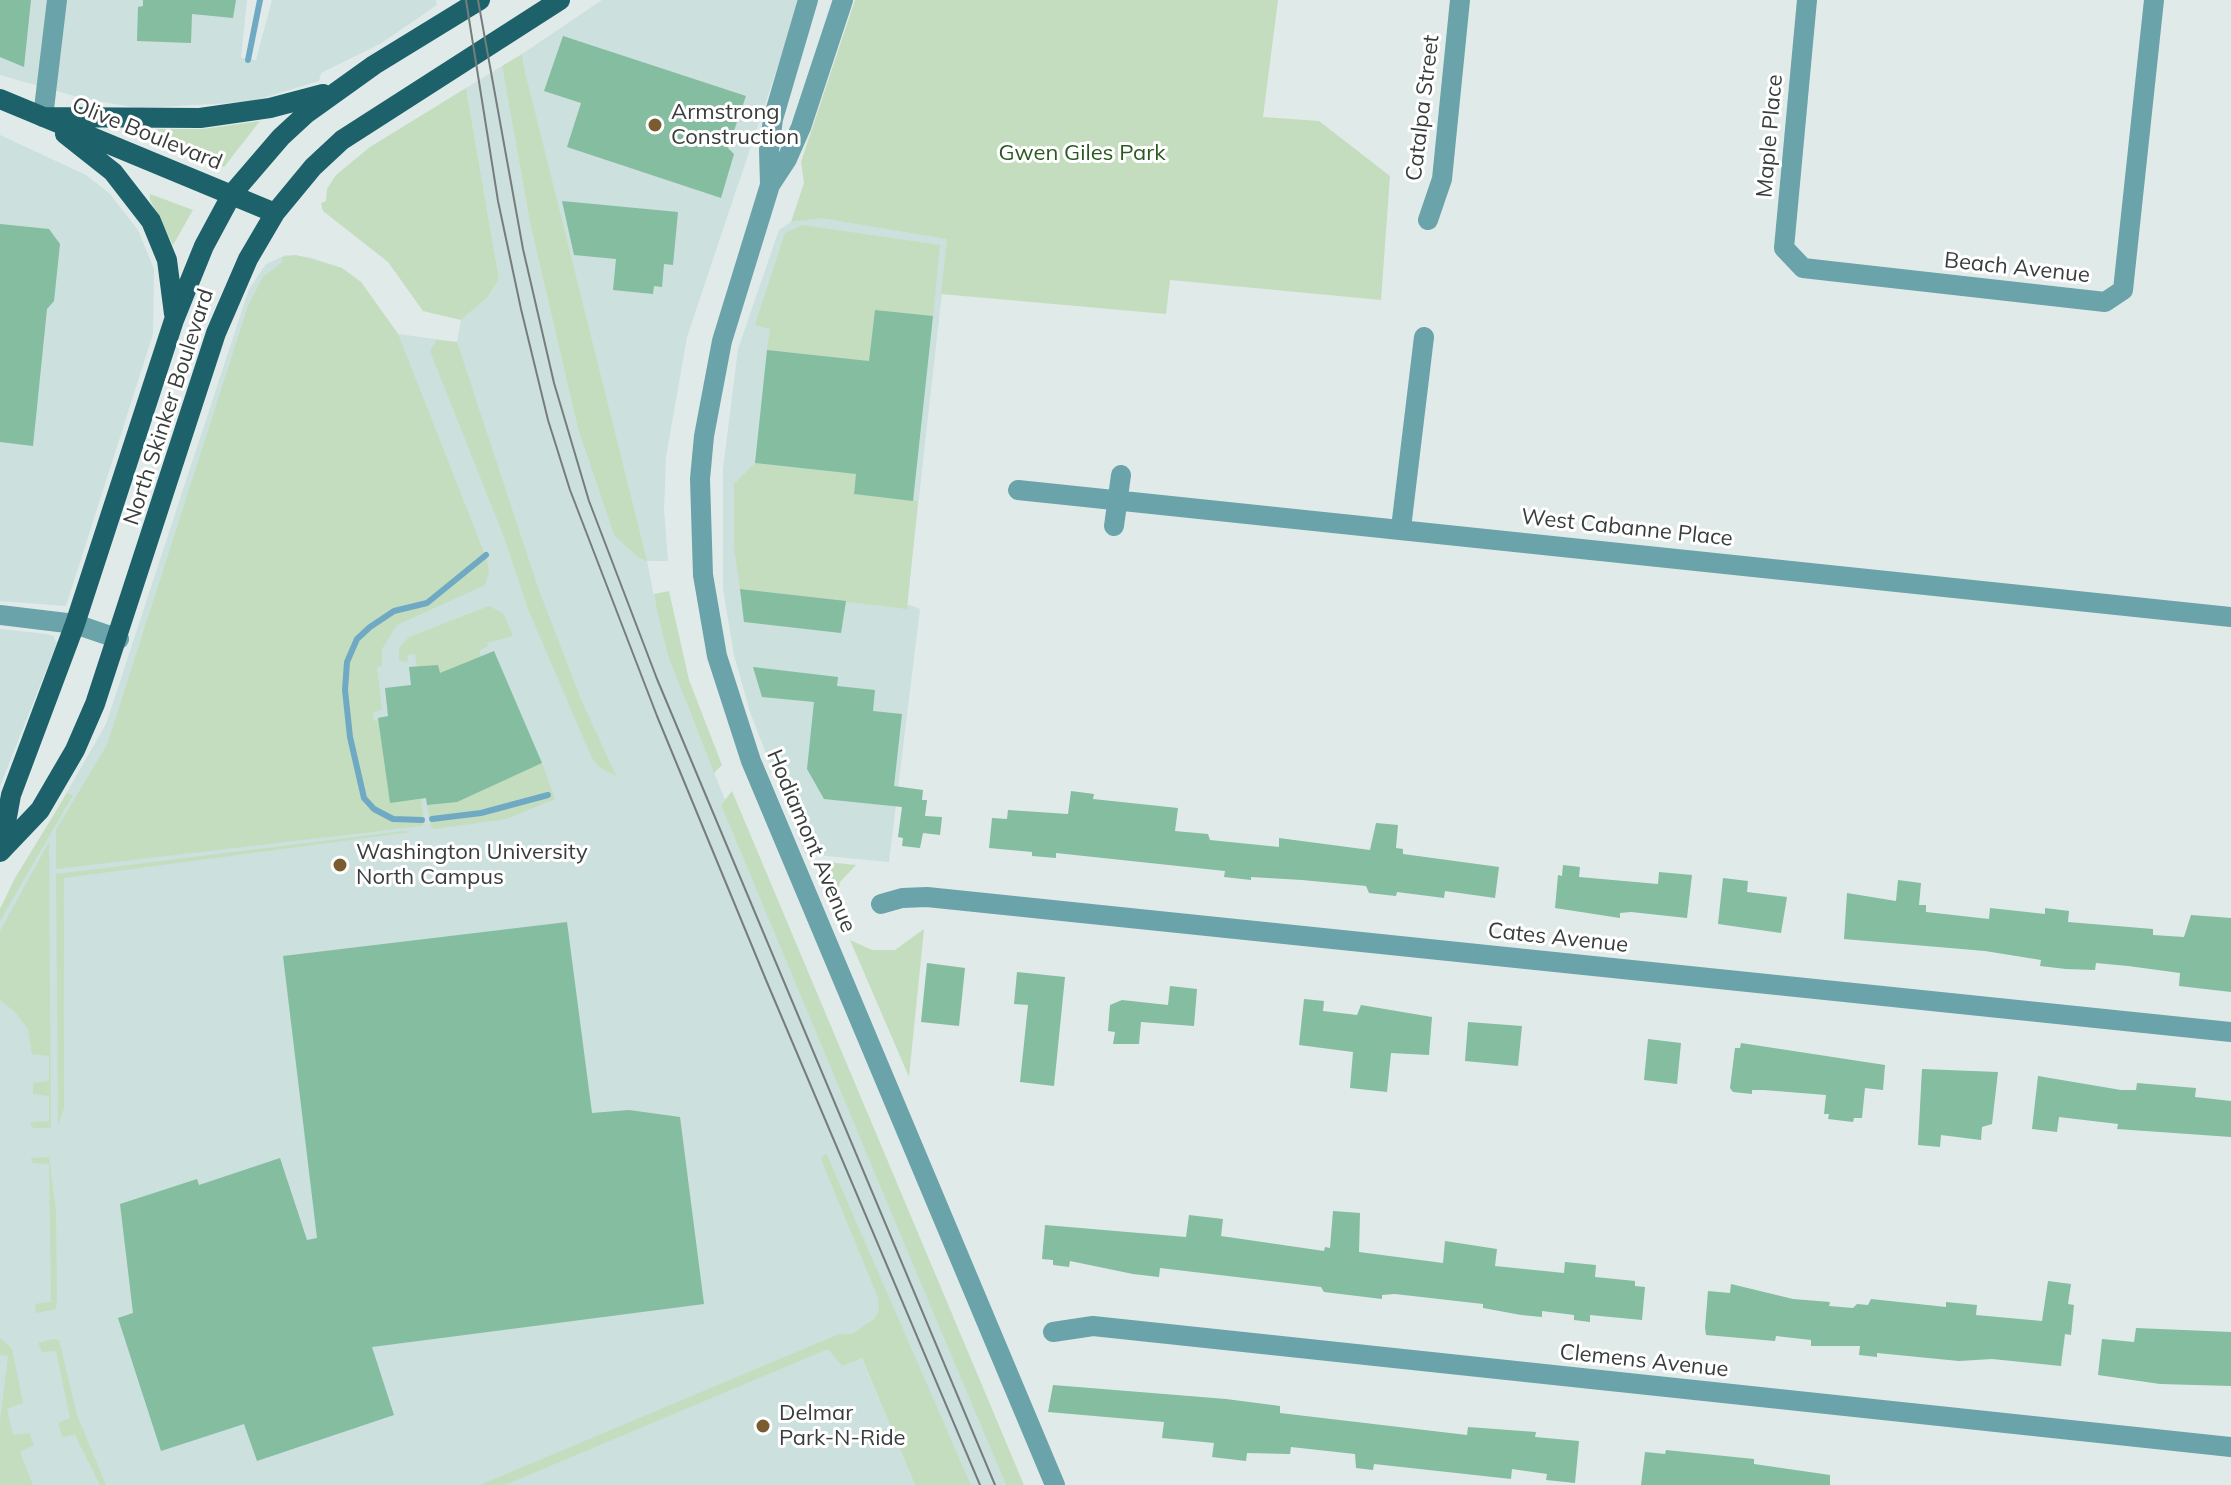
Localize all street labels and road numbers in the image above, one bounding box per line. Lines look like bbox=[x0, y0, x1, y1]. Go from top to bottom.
street label: Catalpa Street bbox=[1401, 33, 1445, 183]
street label: Maple Place bbox=[1751, 73, 1789, 199]
street label: Olive Boulevard bbox=[68, 92, 226, 176]
street label: Beach Avenue bbox=[1943, 247, 2091, 289]
street label: North Skinker Boulevard bbox=[118, 286, 220, 528]
street label: West Cabanne Place bbox=[1520, 504, 1734, 552]
street label: Hodiamont Avenue bbox=[761, 746, 861, 936]
street label: Cates Avenue bbox=[1487, 918, 1629, 958]
street label: Clemens Avenue bbox=[1558, 1339, 1730, 1383]

